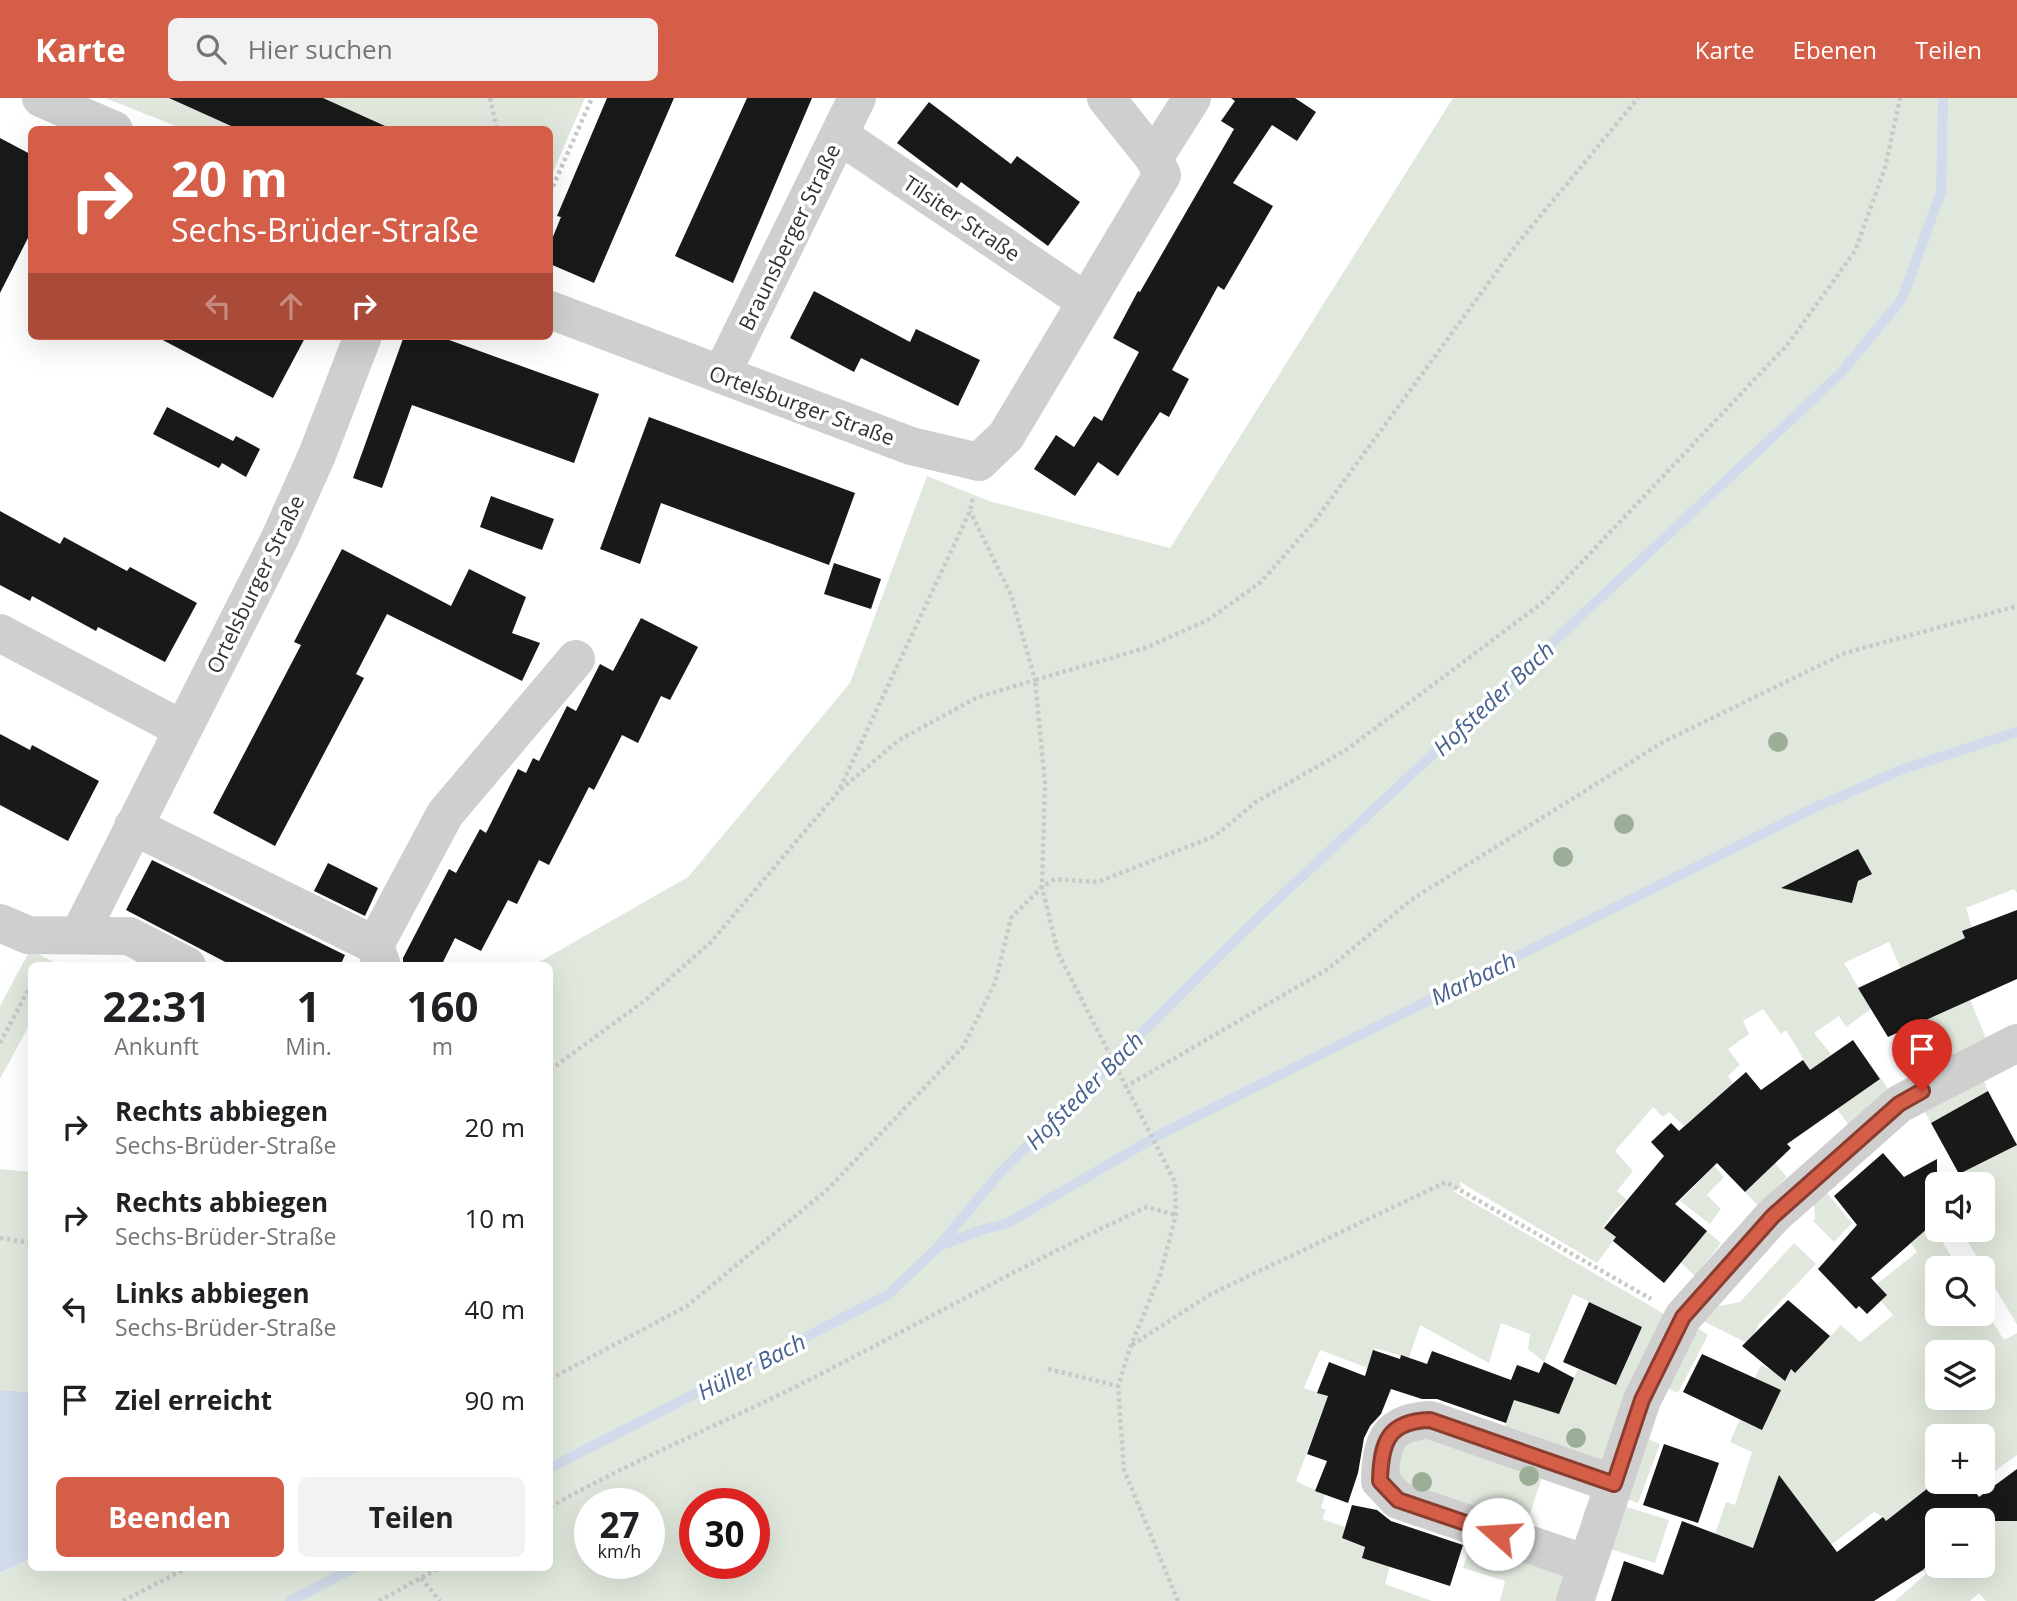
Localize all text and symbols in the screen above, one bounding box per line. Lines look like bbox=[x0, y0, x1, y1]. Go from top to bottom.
search box bbox=[168, 18, 658, 81]
text: Karte bbox=[35, 27, 126, 72]
icon: search bbox=[192, 30, 230, 68]
text: Hier suchen bbox=[248, 31, 393, 67]
text: Karte bbox=[1695, 33, 1755, 66]
text: Ebenen bbox=[1793, 33, 1877, 66]
text: Teilen bbox=[1915, 33, 1982, 66]
street label: Braunsberger Straße bbox=[732, 139, 846, 335]
text: 20 m bbox=[171, 145, 288, 211]
icon: right bbox=[56, 154, 147, 245]
street label: Tilsiter Straße bbox=[898, 169, 1026, 267]
text: Sechs-Brüder-Straße bbox=[171, 208, 479, 251]
icon: left bbox=[199, 287, 237, 325]
icon: ahead bbox=[272, 287, 310, 325]
icon: right bbox=[345, 287, 383, 325]
street label: Ortelsburger Straße bbox=[706, 358, 898, 452]
street label: Ortelsburger Straße bbox=[200, 490, 310, 678]
water label: Hofsteder Bach bbox=[1425, 633, 1561, 763]
water label: Marbach bbox=[1425, 944, 1521, 1012]
text: 22:31 bbox=[103, 977, 211, 1034]
text: 1 bbox=[296, 977, 321, 1034]
text: 160 bbox=[406, 977, 478, 1034]
pin bbox=[1892, 1019, 1952, 1091]
water label: Hofsteder Bach bbox=[1018, 1024, 1150, 1156]
text: Ankunft bbox=[114, 1030, 199, 1062]
text: Min. bbox=[285, 1030, 332, 1062]
text: m bbox=[432, 1030, 453, 1062]
icon: arrive bbox=[1903, 1030, 1941, 1068]
text: Rechts abbiegen bbox=[115, 1093, 328, 1129]
icon: right bbox=[56, 1108, 94, 1146]
text: 20 m bbox=[464, 1109, 525, 1145]
text: Sechs-Brüder-Straße bbox=[115, 1129, 336, 1161]
map controls bbox=[1925, 1172, 1995, 1578]
button: sound bbox=[1925, 1172, 1995, 1242]
text: Rechts abbiegen bbox=[115, 1184, 328, 1220]
icon: right bbox=[56, 1199, 94, 1237]
text: 10 m bbox=[464, 1200, 525, 1236]
text: Sechs-Brüder-Straße bbox=[115, 1220, 336, 1252]
button: search bbox=[1925, 1256, 1995, 1326]
text: Links abbiegen bbox=[115, 1275, 310, 1311]
icon: left bbox=[56, 1290, 94, 1328]
text: 40 m bbox=[464, 1291, 525, 1327]
text: Sechs-Brüder-Straße bbox=[115, 1311, 336, 1343]
water label: Hüller Bach bbox=[691, 1325, 811, 1407]
button: layers bbox=[1925, 1340, 1995, 1410]
icon: arrive bbox=[56, 1381, 94, 1419]
text: Ziel erreicht bbox=[115, 1382, 272, 1418]
text: 90 m bbox=[464, 1382, 525, 1418]
button: + bbox=[1925, 1424, 1995, 1494]
button: Beenden bbox=[56, 1477, 284, 1557]
button: Teilen bbox=[298, 1477, 525, 1557]
speed limit sign: 30 bbox=[679, 1488, 770, 1579]
position arrow bbox=[1461, 1497, 1535, 1571]
text: 27 bbox=[599, 1501, 640, 1548]
button: − bbox=[1925, 1508, 1995, 1578]
text: km/h bbox=[598, 1539, 641, 1563]

